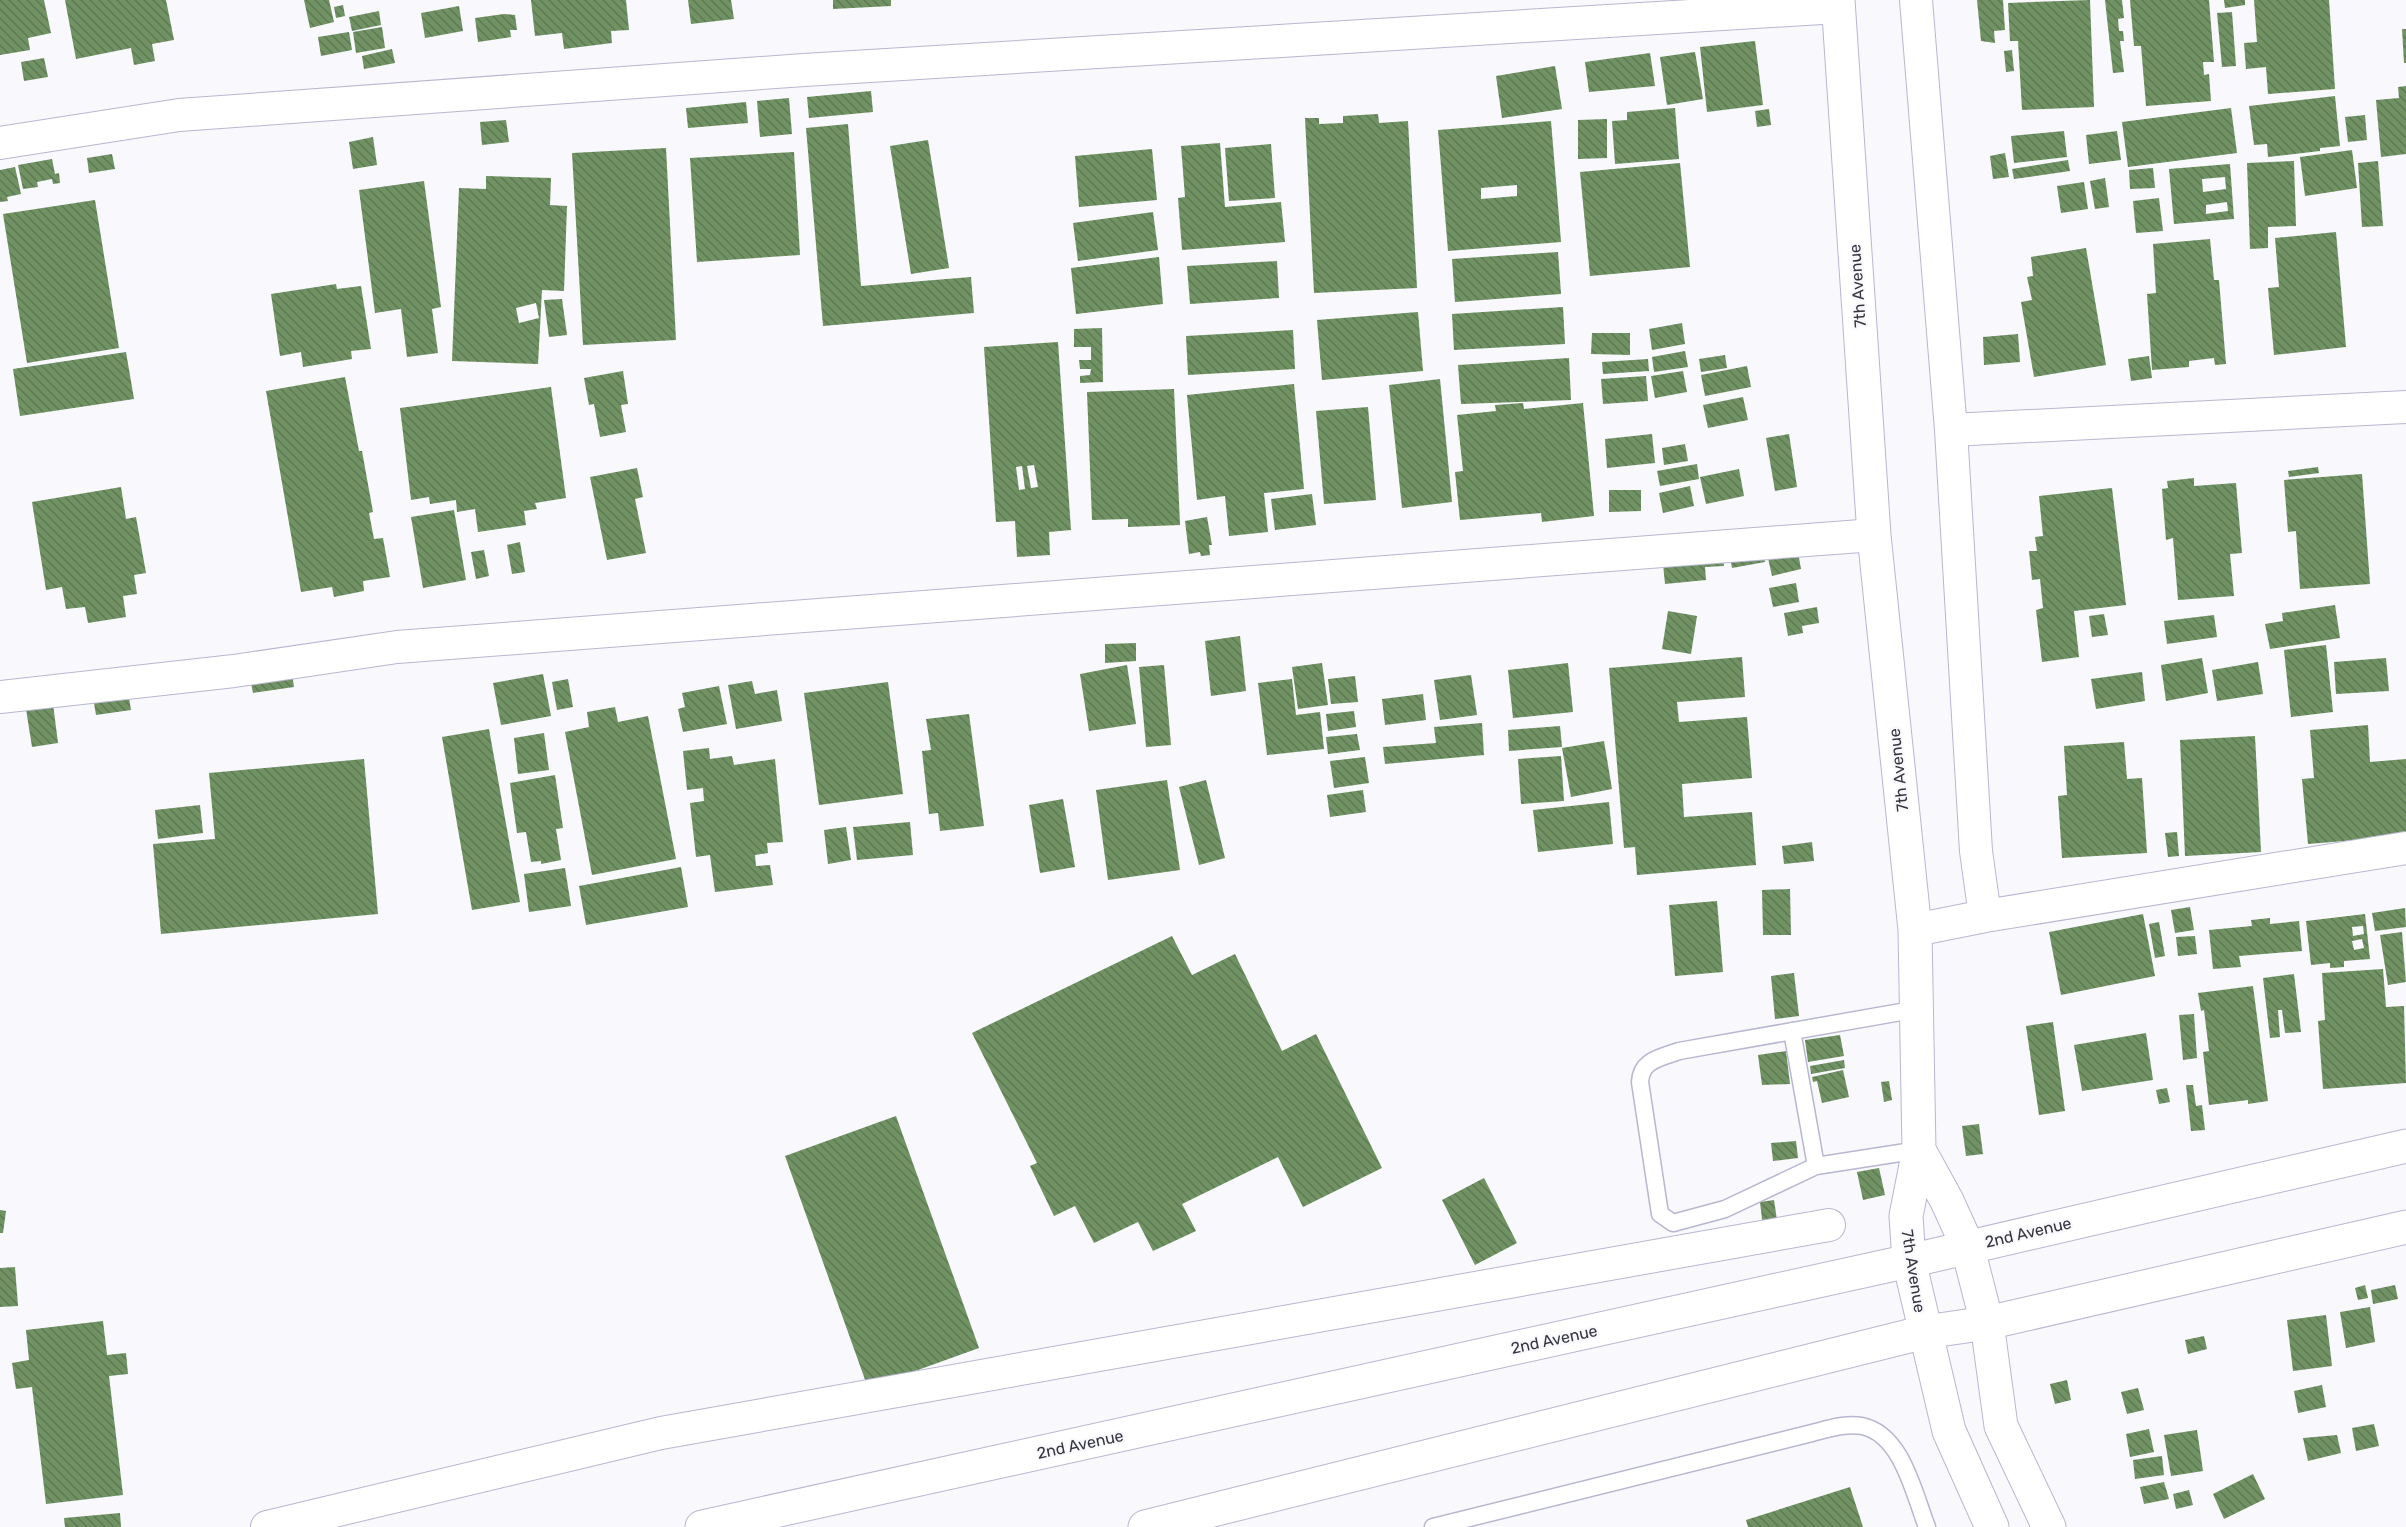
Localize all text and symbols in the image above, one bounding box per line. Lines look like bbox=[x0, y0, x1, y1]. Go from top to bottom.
street label: 7th Avenue bbox=[1845, 243, 1870, 328]
street label: 7th Avenue bbox=[1885, 727, 1912, 813]
street label: 2nd Avenue bbox=[1983, 1213, 2073, 1252]
street label: 7th Avenue bbox=[1898, 1228, 1929, 1314]
street label: 2nd Avenue bbox=[1509, 1321, 1599, 1358]
street label: 2nd Avenue bbox=[1035, 1426, 1125, 1463]

